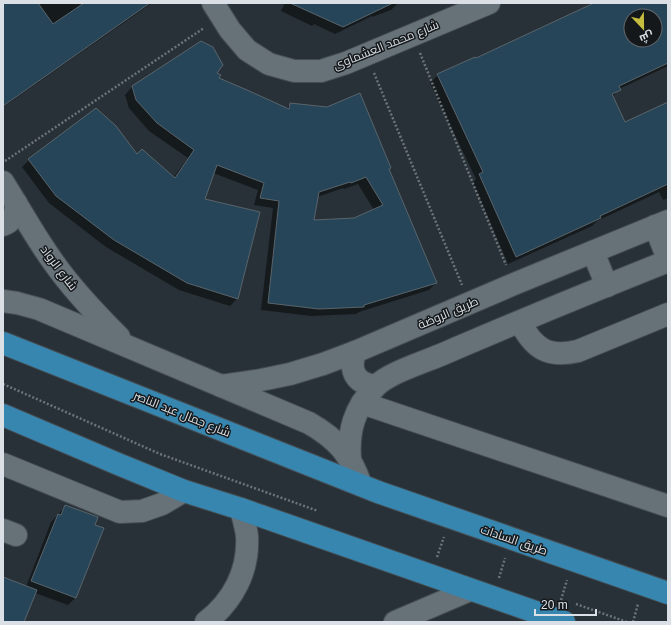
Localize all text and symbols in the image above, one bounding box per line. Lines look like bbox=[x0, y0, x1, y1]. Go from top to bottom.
north arrow bbox=[623, 8, 663, 48]
street label: شارع محمد العشماوى bbox=[331, 17, 441, 74]
text: ش bbox=[638, 28, 656, 45]
street label: شارع الرواد bbox=[37, 243, 80, 294]
street label: طريق الروضة bbox=[416, 294, 480, 332]
street label: شارع جمال عبد الناصر bbox=[130, 388, 233, 441]
street label: طريق السادات bbox=[479, 522, 549, 558]
scale bar bbox=[535, 591, 596, 617]
text: 20 m bbox=[541, 598, 568, 612]

